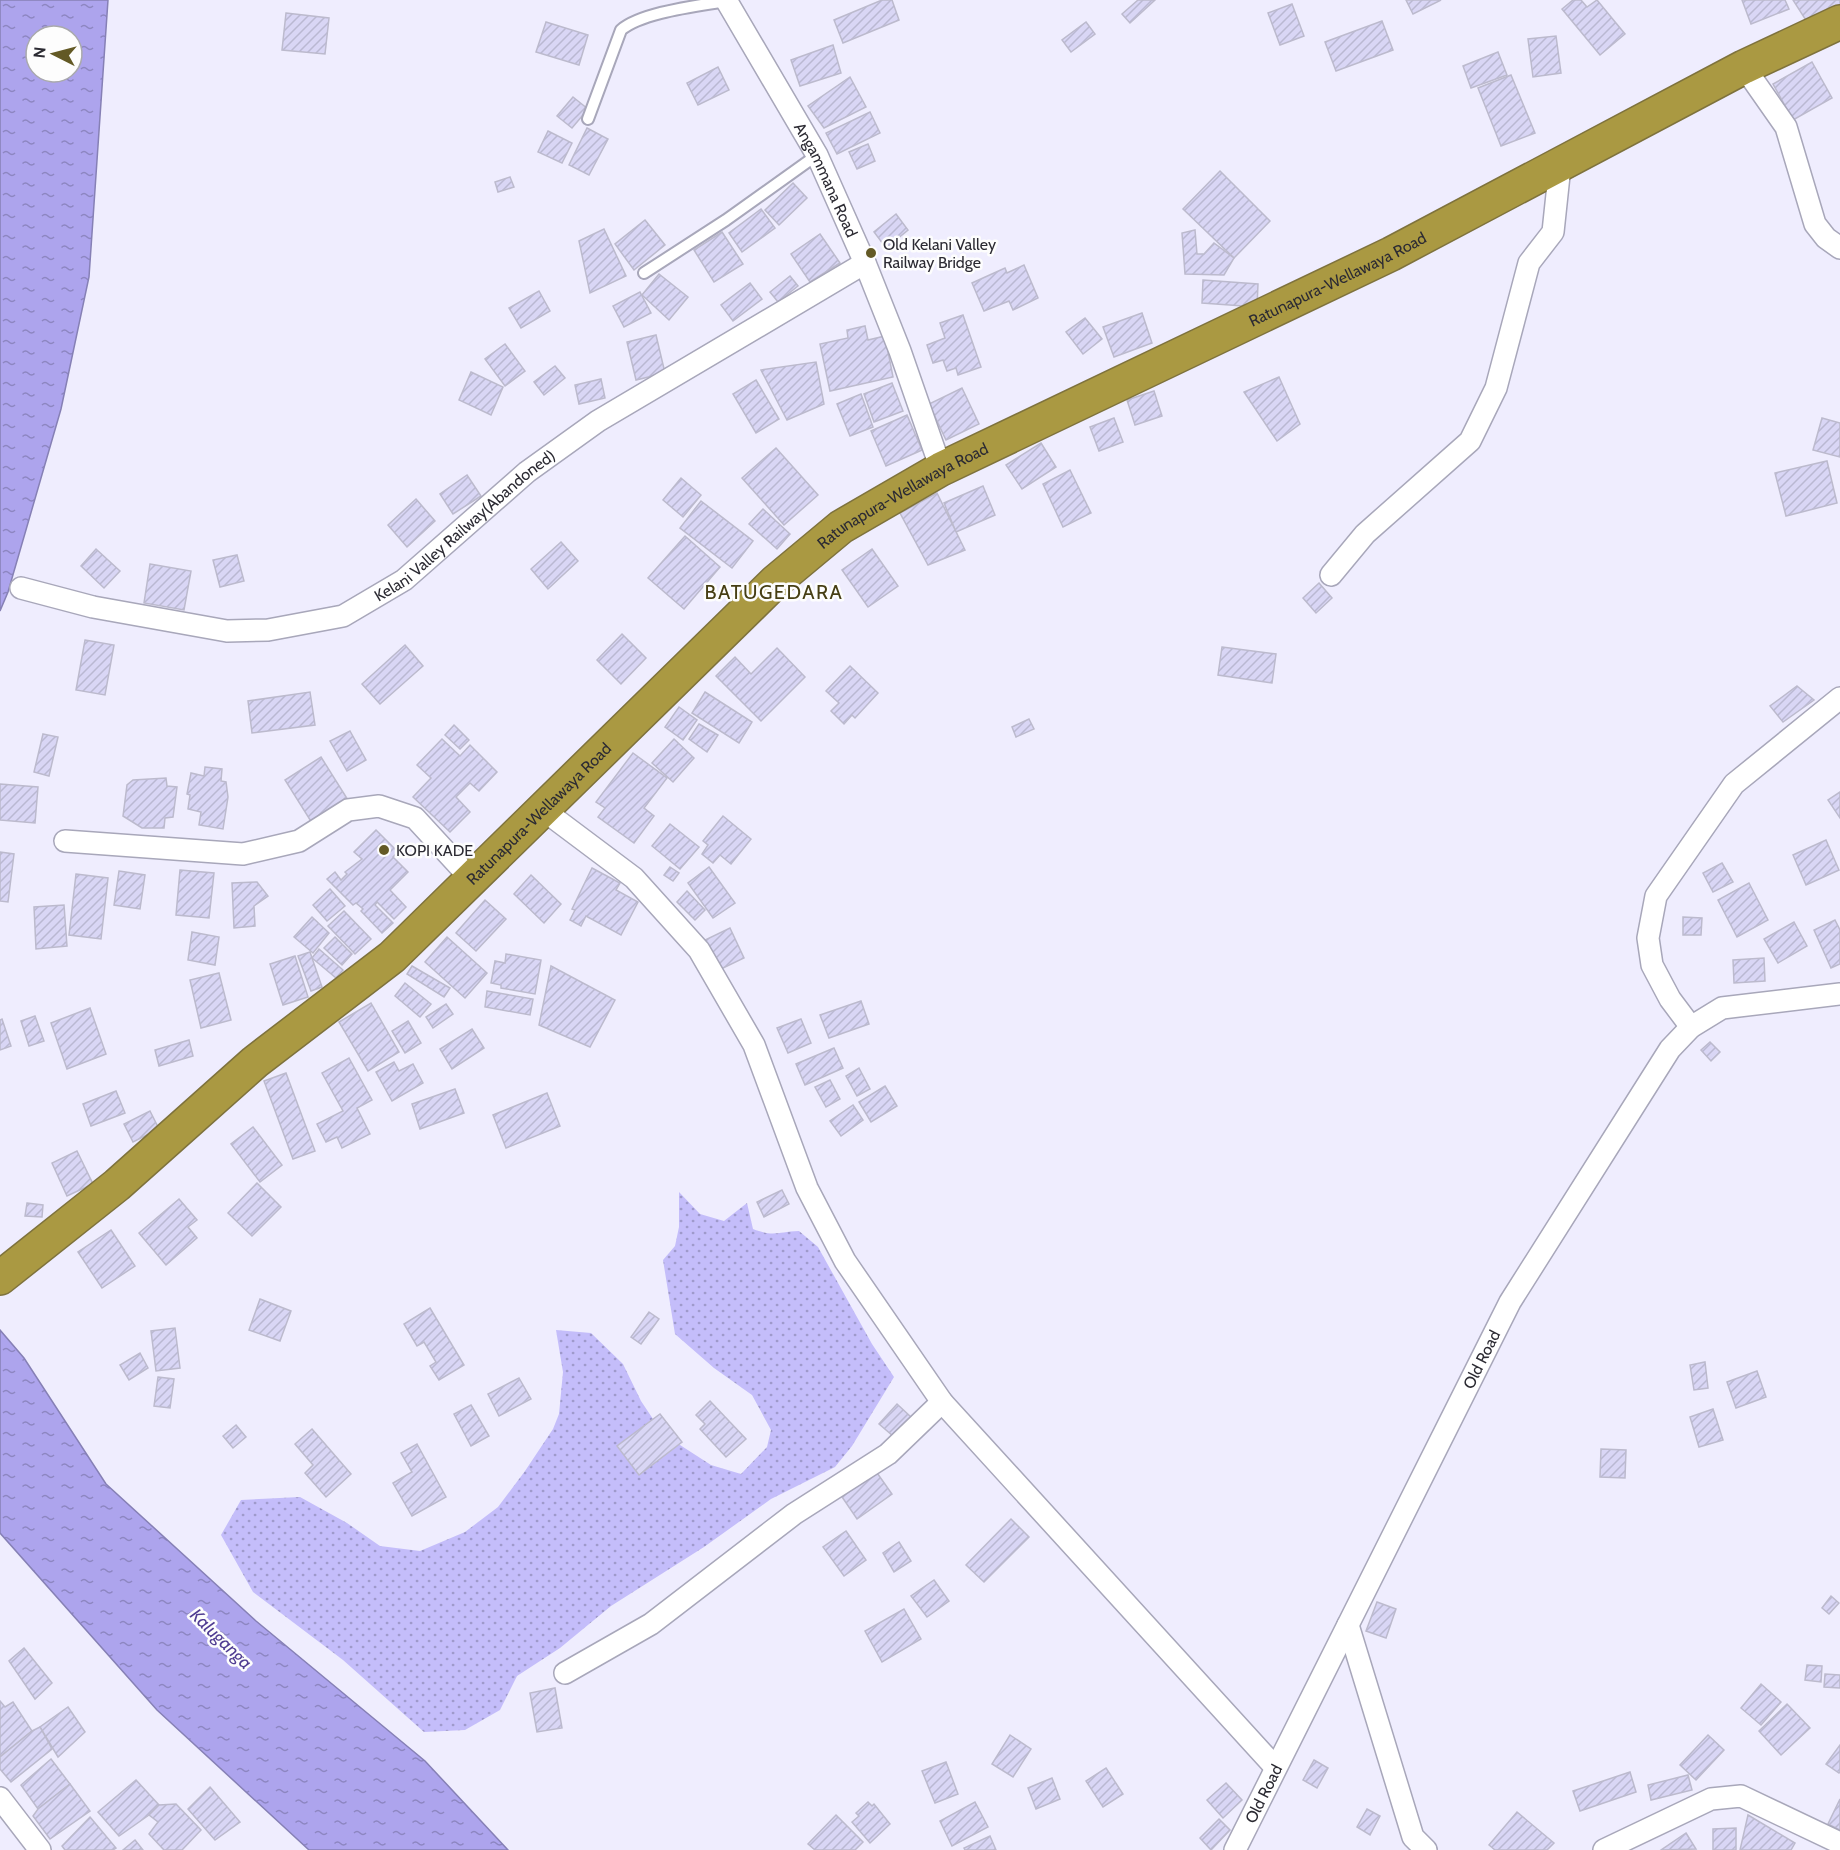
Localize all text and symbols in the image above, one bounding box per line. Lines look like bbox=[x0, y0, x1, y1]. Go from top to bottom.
north arrow bbox=[24, 24, 84, 84]
text: N bbox=[30, 46, 50, 59]
street label: Angammana Road bbox=[790, 119, 861, 240]
street label: Ratunapura-Wellawaya Road bbox=[1246, 228, 1429, 331]
place label: Old Kelani Valley Railway Bridge bbox=[883, 235, 996, 272]
marker: Old Kelani Valley Railway Bridge bbox=[864, 246, 878, 260]
street label: Ratunapura-Wellawaya Road bbox=[814, 439, 991, 553]
street label: Kelani Valley Railway(Abandoned) bbox=[371, 446, 559, 605]
district label: BATUGEDARA bbox=[705, 580, 843, 604]
street label: Ratunapura-Wellawaya Road bbox=[463, 739, 615, 889]
place label: KOPI KADE bbox=[396, 841, 473, 860]
marker: KOPI KADE bbox=[377, 843, 391, 857]
street label: Old Road bbox=[1459, 1327, 1504, 1392]
water label: Kaluganga bbox=[185, 1604, 257, 1674]
street label: Old Road bbox=[1241, 1761, 1286, 1826]

